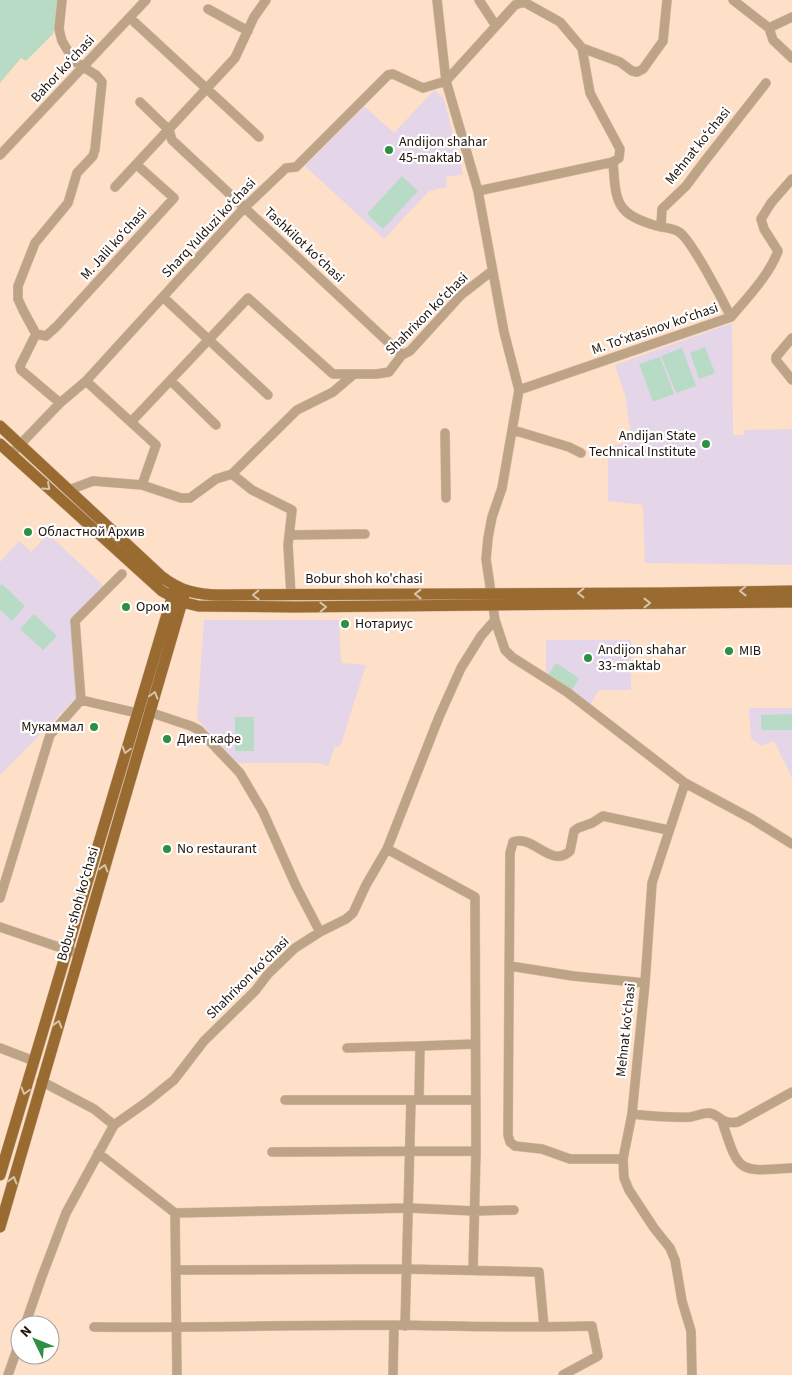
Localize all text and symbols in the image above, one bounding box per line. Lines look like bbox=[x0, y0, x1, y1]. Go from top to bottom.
street label: Bahor koʻchasi bbox=[26, 31, 100, 107]
street label: Mehnat koʻchasi bbox=[661, 103, 735, 189]
place label: Andijon shahar 45-maktab bbox=[399, 132, 487, 168]
marker: Andijon shahar 45-maktab bbox=[383, 144, 395, 156]
street label: Sharq Yulduzi koʻchasi bbox=[157, 174, 261, 282]
street label: Tashkilot koʻchasi bbox=[259, 202, 349, 288]
street label: M. Jalil koʻchasi bbox=[76, 203, 152, 285]
street label: Shahrixon koʻchasi bbox=[381, 268, 473, 360]
street label: M. Toʻxtasinov koʻchasi bbox=[589, 298, 721, 360]
place label: Andijan State Technical Institute bbox=[589, 426, 696, 462]
marker: Andijan State Technical Institute bbox=[700, 438, 712, 450]
one-way arrow bbox=[42, 481, 51, 490]
place label: Областной Архив bbox=[38, 522, 145, 542]
marker: Областной Архив bbox=[22, 526, 34, 538]
street label: Bobur shoh ko'chasi bbox=[305, 569, 423, 589]
one-way arrow bbox=[739, 586, 747, 597]
one-way arrow bbox=[577, 588, 584, 598]
one-way arrow bbox=[414, 589, 422, 599]
one-way arrow bbox=[252, 590, 260, 600]
place label: Ором bbox=[136, 597, 170, 617]
one-way arrow bbox=[644, 598, 651, 608]
marker: Ором bbox=[120, 601, 132, 613]
one-way arrow bbox=[320, 602, 328, 612]
place label: Нотариус bbox=[355, 614, 414, 634]
marker: Нотариус bbox=[339, 618, 351, 630]
place label: Andijon shahar 33-maktab bbox=[598, 640, 686, 676]
place label: MIB bbox=[739, 641, 761, 661]
marker: MIB bbox=[723, 645, 735, 657]
marker: Andijon shahar 33-maktab bbox=[582, 652, 594, 664]
one-way arrow bbox=[149, 691, 159, 699]
place label: Мукаммал bbox=[21, 717, 84, 737]
marker: Мукаммал bbox=[88, 721, 100, 733]
place label: Диет кафе bbox=[177, 729, 241, 749]
marker: Диет кафе bbox=[161, 733, 173, 745]
one-way arrow bbox=[121, 746, 132, 755]
place label: No restaurant bbox=[177, 839, 257, 859]
marker: No restaurant bbox=[161, 843, 173, 855]
street label: Bobur shoh koʻchasi bbox=[52, 845, 104, 963]
one-way arrow bbox=[98, 864, 108, 872]
street label: Shahrixon koʻchasi bbox=[202, 932, 294, 1024]
street label: Mehnat koʻchasi bbox=[611, 982, 641, 1078]
one-way arrow bbox=[53, 1020, 63, 1028]
one-way arrow bbox=[20, 1086, 30, 1094]
one-way arrow bbox=[8, 1176, 18, 1184]
north arrow bbox=[10, 1315, 60, 1365]
text: N bbox=[16, 1322, 37, 1342]

